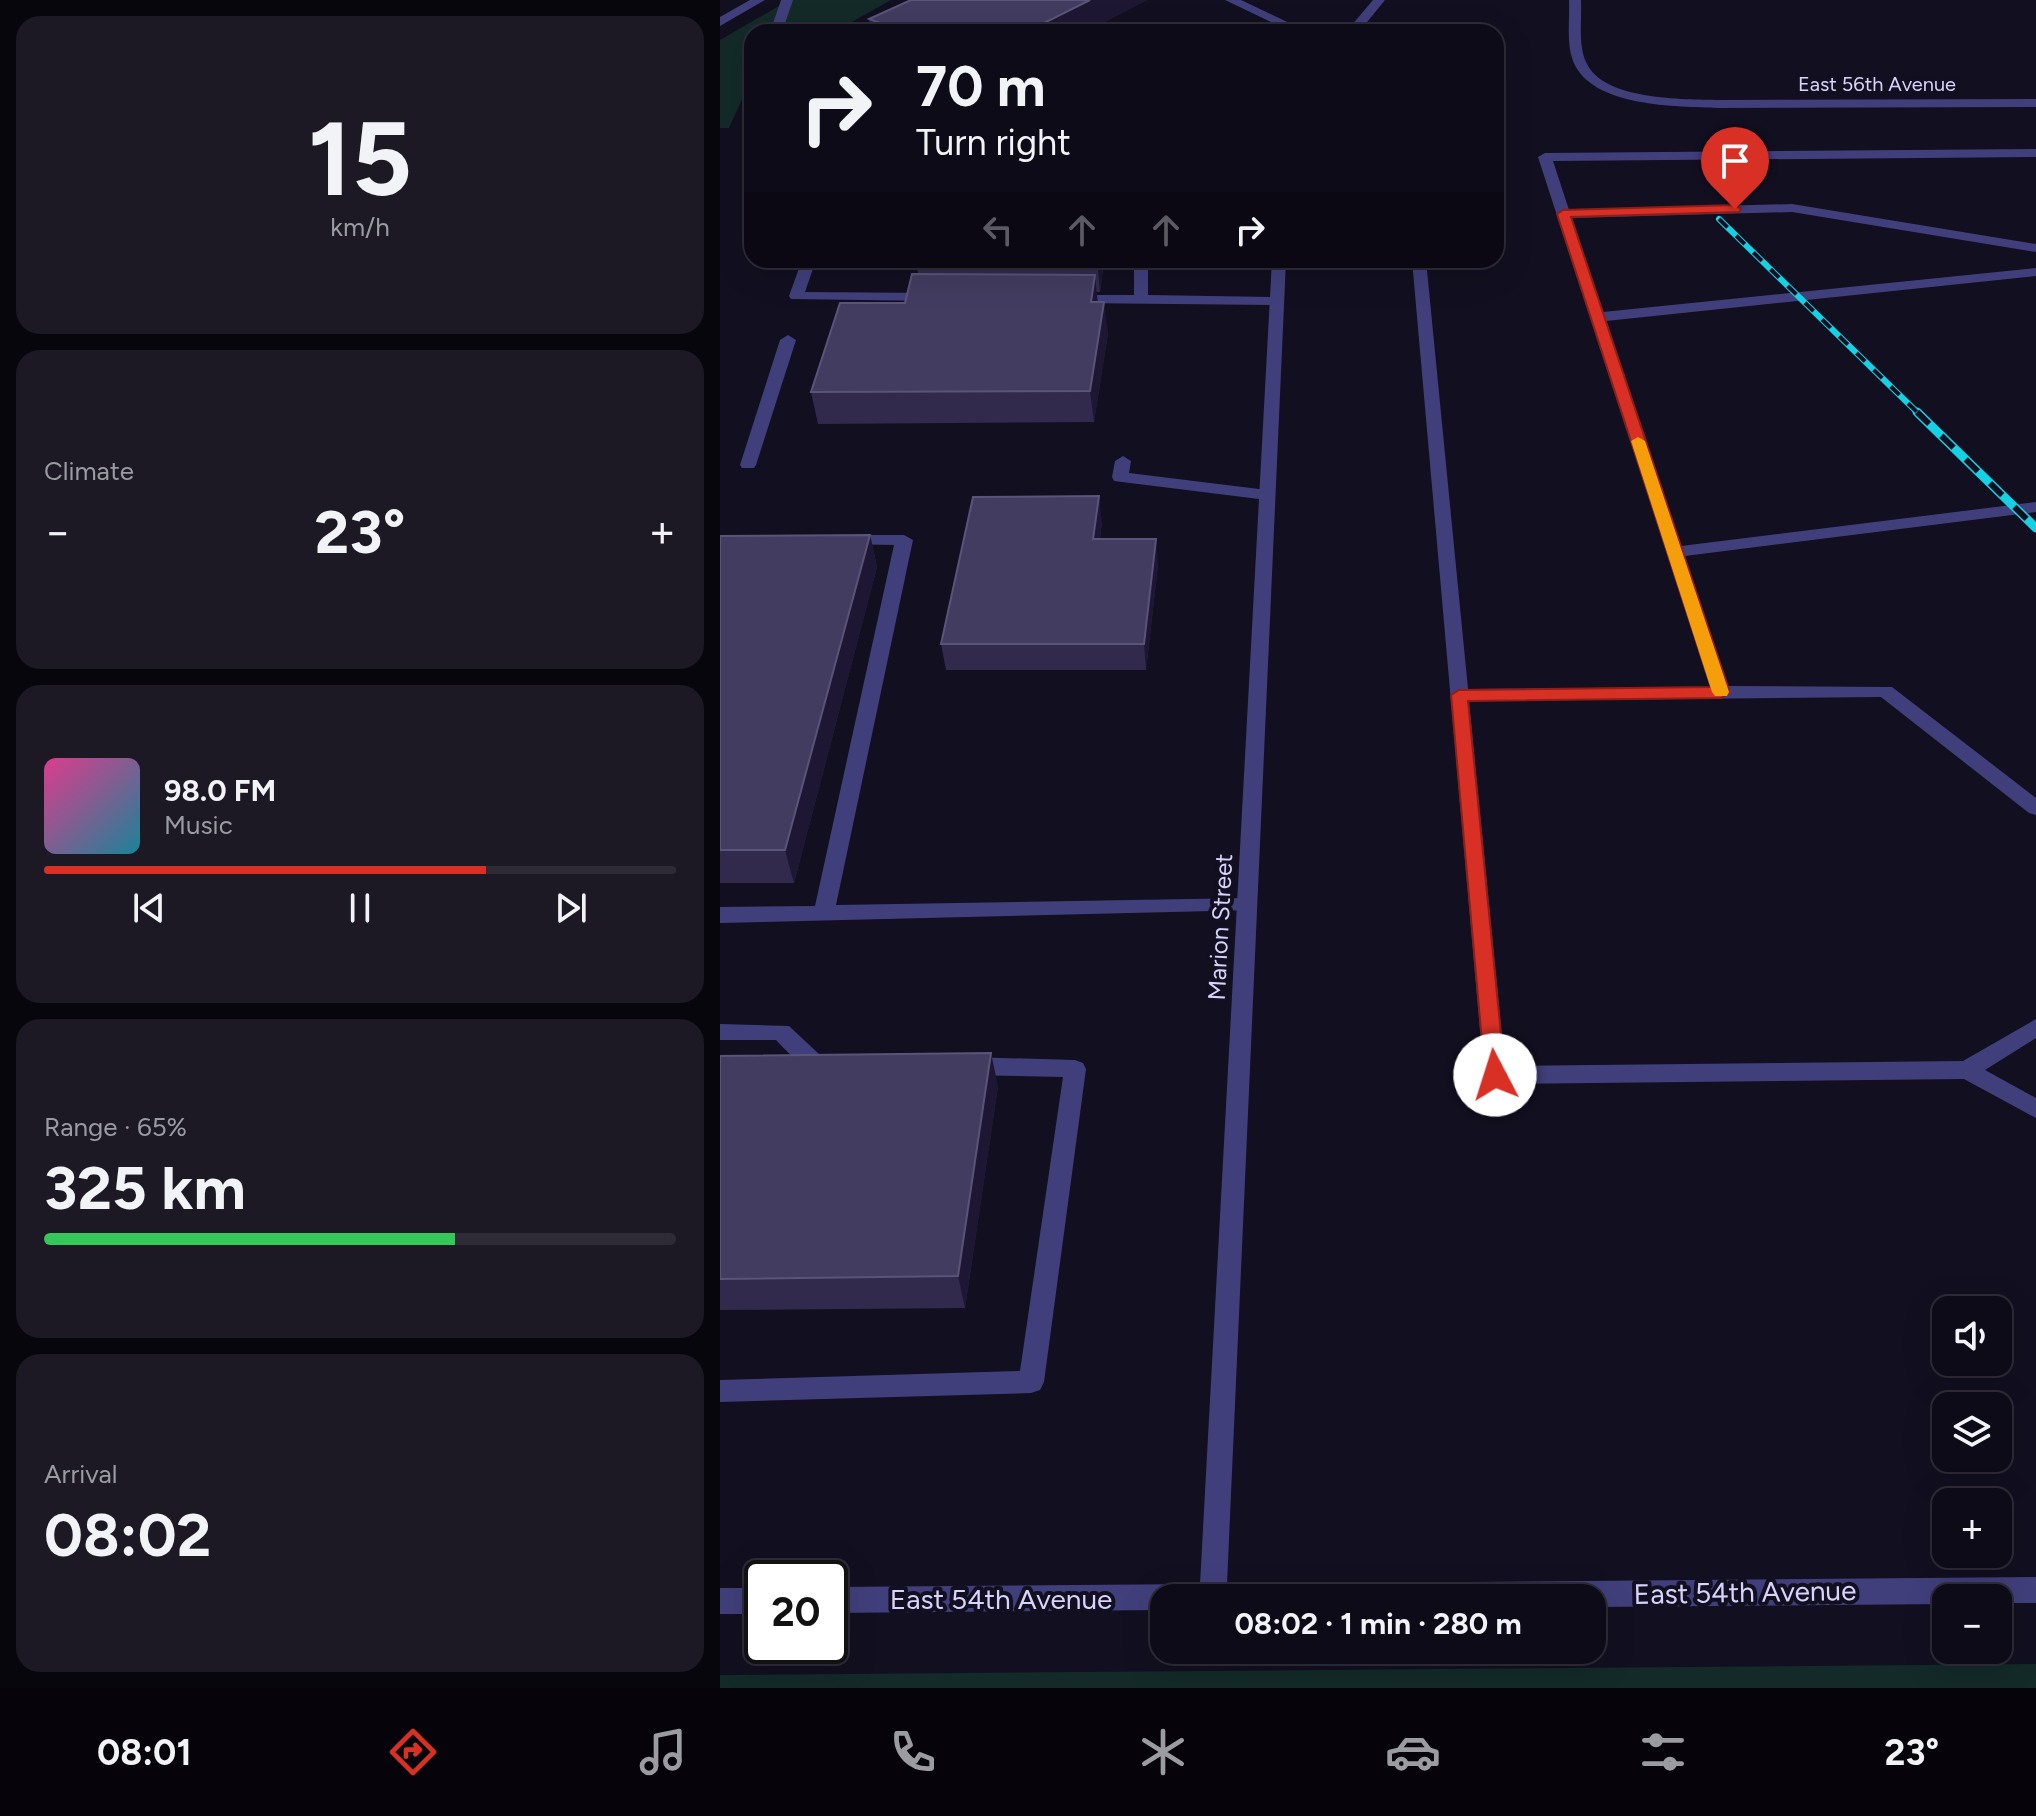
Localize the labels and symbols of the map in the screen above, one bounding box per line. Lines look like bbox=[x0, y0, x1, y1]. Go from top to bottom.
street label: East 56th Avenue bbox=[1798, 72, 1956, 96]
pin bbox=[1701, 127, 1769, 209]
street label: Marion Street bbox=[1202, 853, 1238, 1001]
position arrow bbox=[1453, 1033, 1537, 1117]
speed limit sign: 20 bbox=[744, 1560, 848, 1664]
street label: East 54th Avenue bbox=[1633, 1573, 1857, 1611]
street label: East 54th Avenue bbox=[890, 1582, 1112, 1616]

